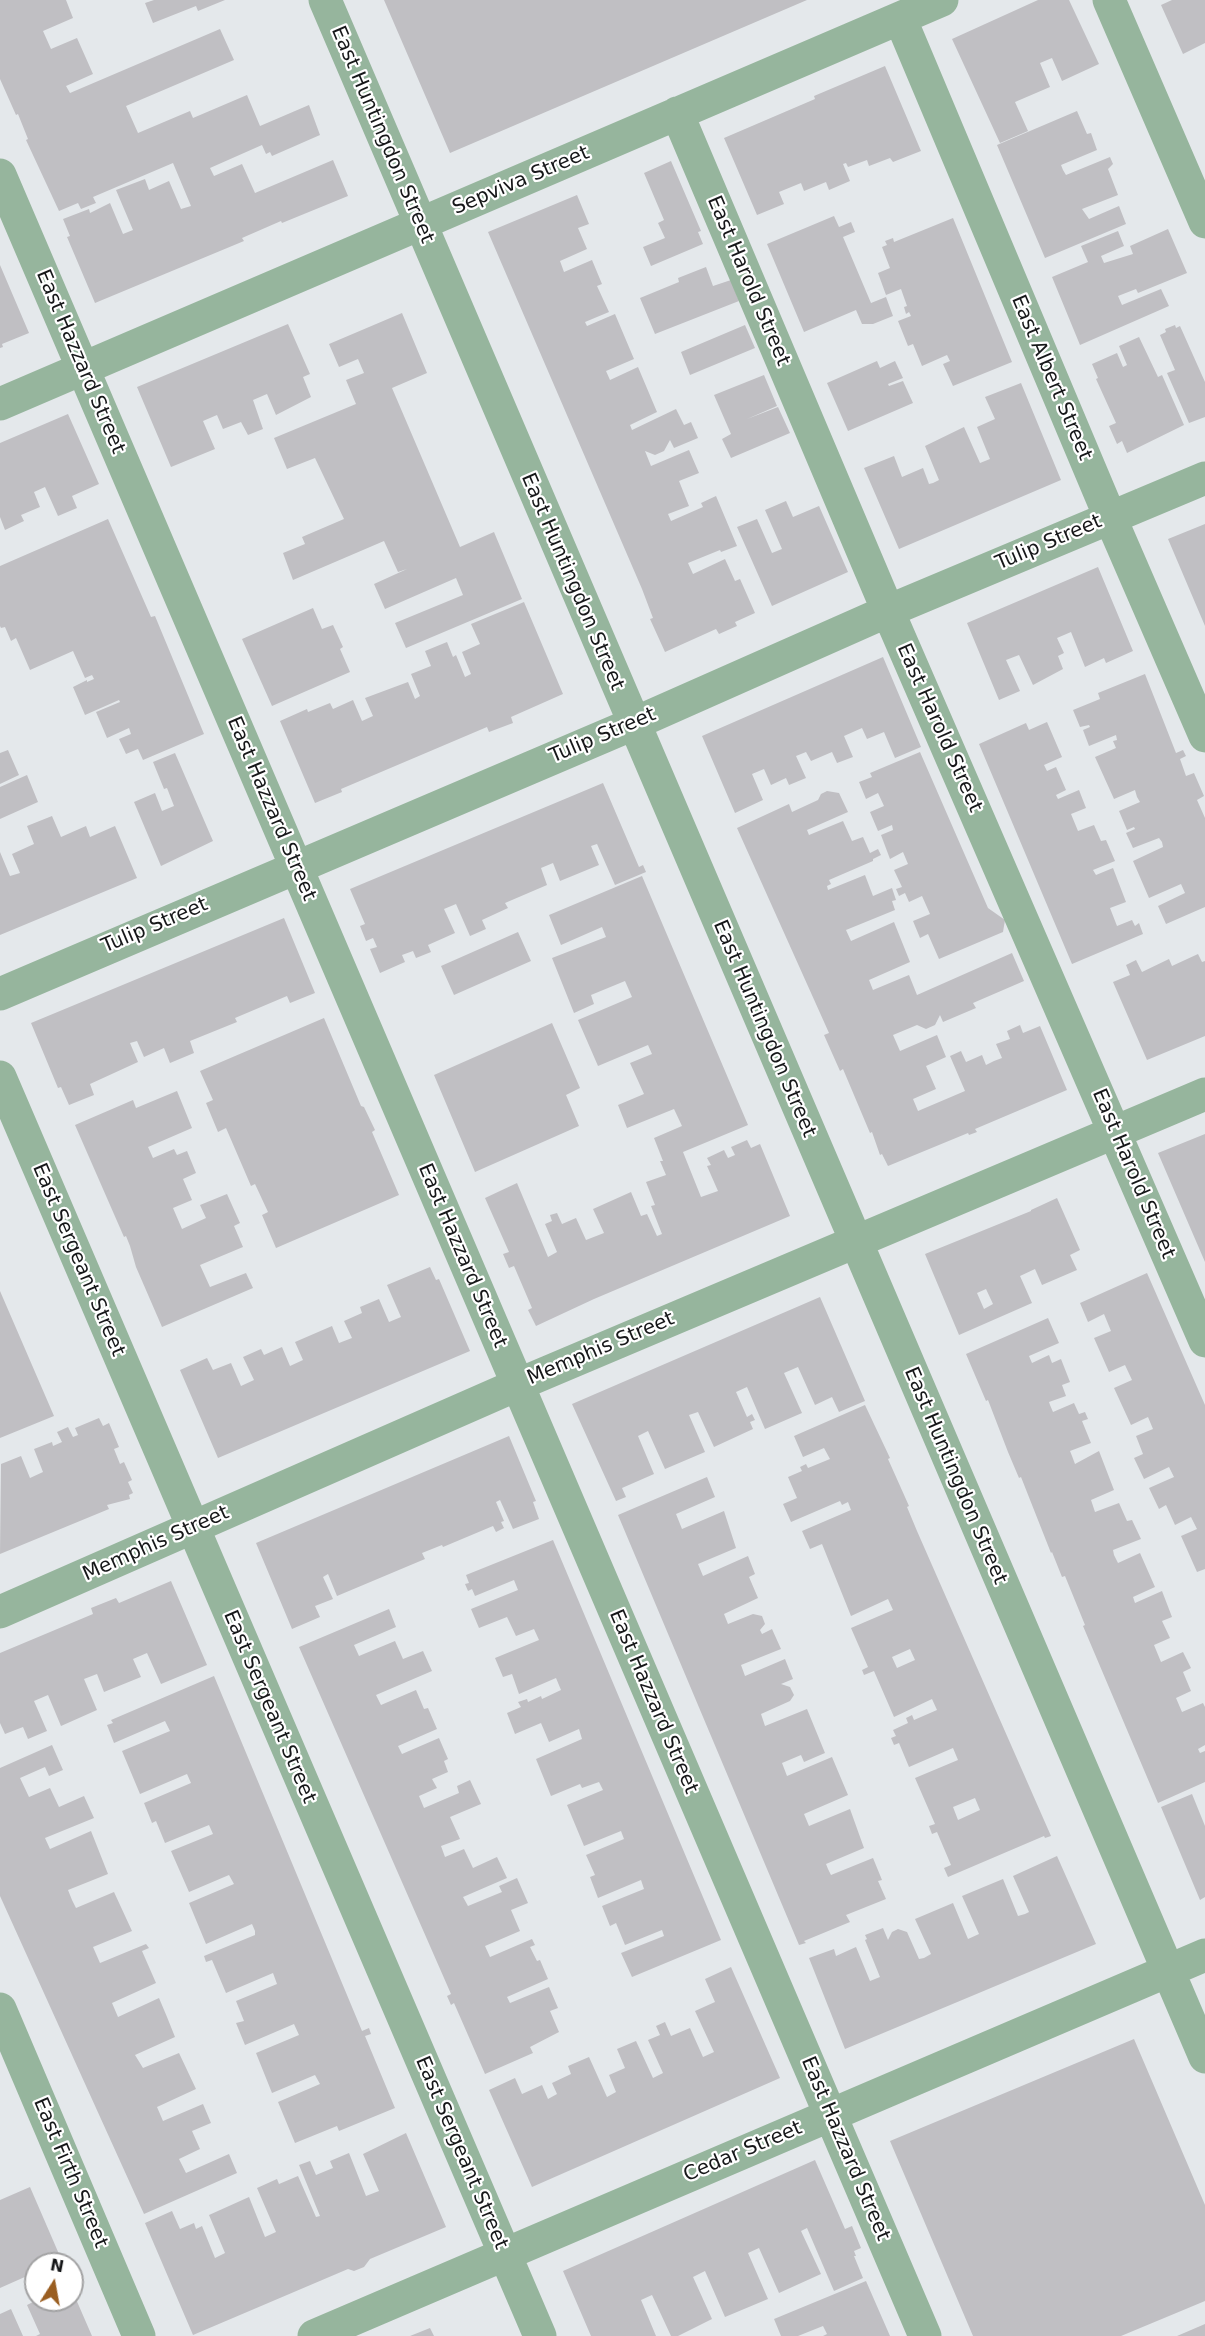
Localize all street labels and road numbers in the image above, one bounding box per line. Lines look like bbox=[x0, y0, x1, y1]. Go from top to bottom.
street label: East Huntingdon Street bbox=[325, 23, 439, 247]
street label: Sepviva Street bbox=[449, 141, 593, 221]
street label: East Harold Street bbox=[701, 192, 795, 370]
street label: East Hazzard Street bbox=[30, 266, 130, 458]
street label: East Albert Street bbox=[1005, 292, 1097, 464]
street label: East Huntingdon Street bbox=[515, 470, 629, 694]
street label: Tulip Street bbox=[992, 510, 1106, 576]
street label: East Harold Street bbox=[891, 640, 987, 816]
street label: Tulip Street bbox=[546, 703, 660, 769]
street label: East Hazzard Street bbox=[221, 713, 321, 905]
street label: Tulip Street bbox=[98, 893, 212, 959]
street label: East Huntingdon Street bbox=[707, 917, 821, 1141]
street label: East Harold Street bbox=[1086, 1085, 1180, 1263]
street label: East Sergeant Street bbox=[26, 1160, 130, 1360]
street label: East Hazzard Street bbox=[412, 1160, 512, 1352]
street label: Memphis Street bbox=[524, 1307, 678, 1391]
street label: East Huntingdon Street bbox=[898, 1364, 1012, 1588]
street label: Memphis Street bbox=[79, 1501, 233, 1587]
street label: East Hazzard Street bbox=[603, 1606, 703, 1798]
street label: East Sergeant Street bbox=[217, 1607, 321, 1807]
street label: East Sergeant Street bbox=[409, 2053, 513, 2253]
street label: East Hazzard Street bbox=[795, 2053, 895, 2245]
street label: East Firth Street bbox=[28, 2094, 112, 2252]
street label: Cedar Street bbox=[680, 2116, 806, 2188]

